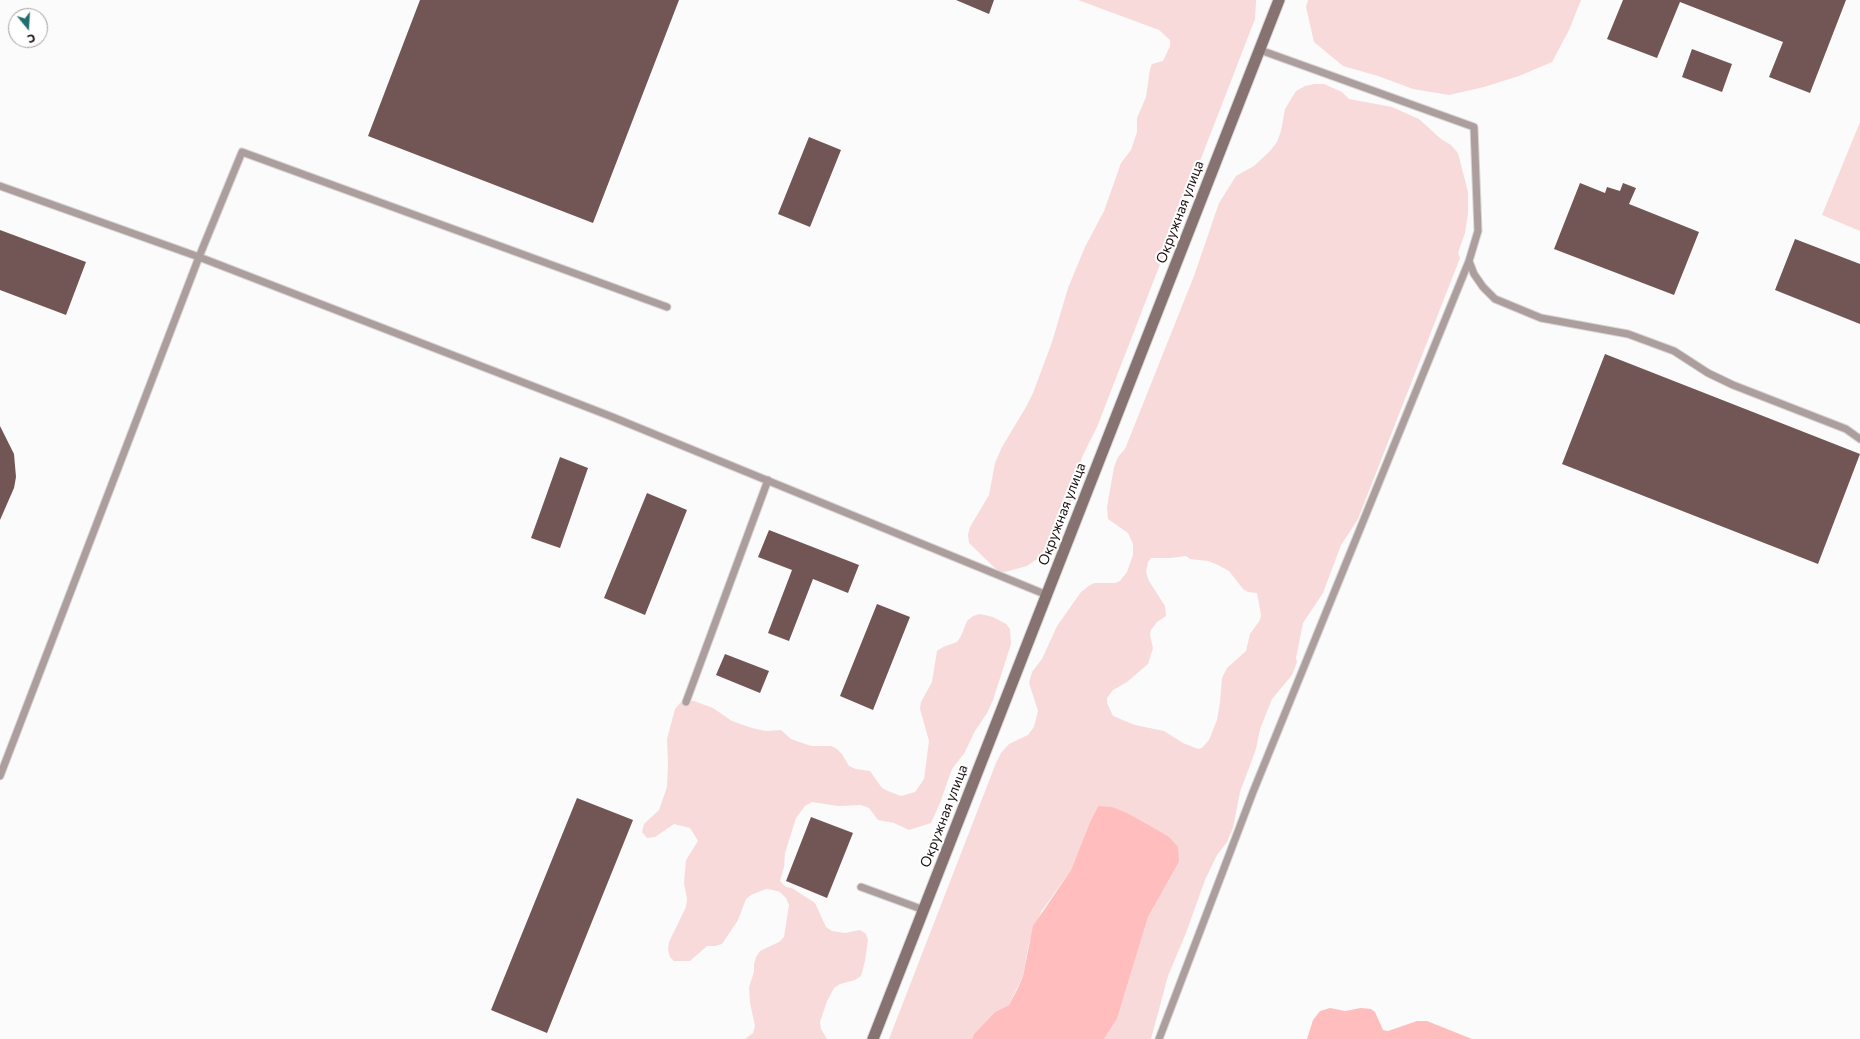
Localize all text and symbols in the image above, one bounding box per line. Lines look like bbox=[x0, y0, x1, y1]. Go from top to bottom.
north arrow bbox=[8, 8, 48, 48]
text: С bbox=[26, 32, 37, 46]
street label: Окружная улица bbox=[1153, 158, 1207, 266]
street label: Окружная улица bbox=[1035, 460, 1089, 568]
street label: Окружная улица bbox=[917, 762, 971, 870]

